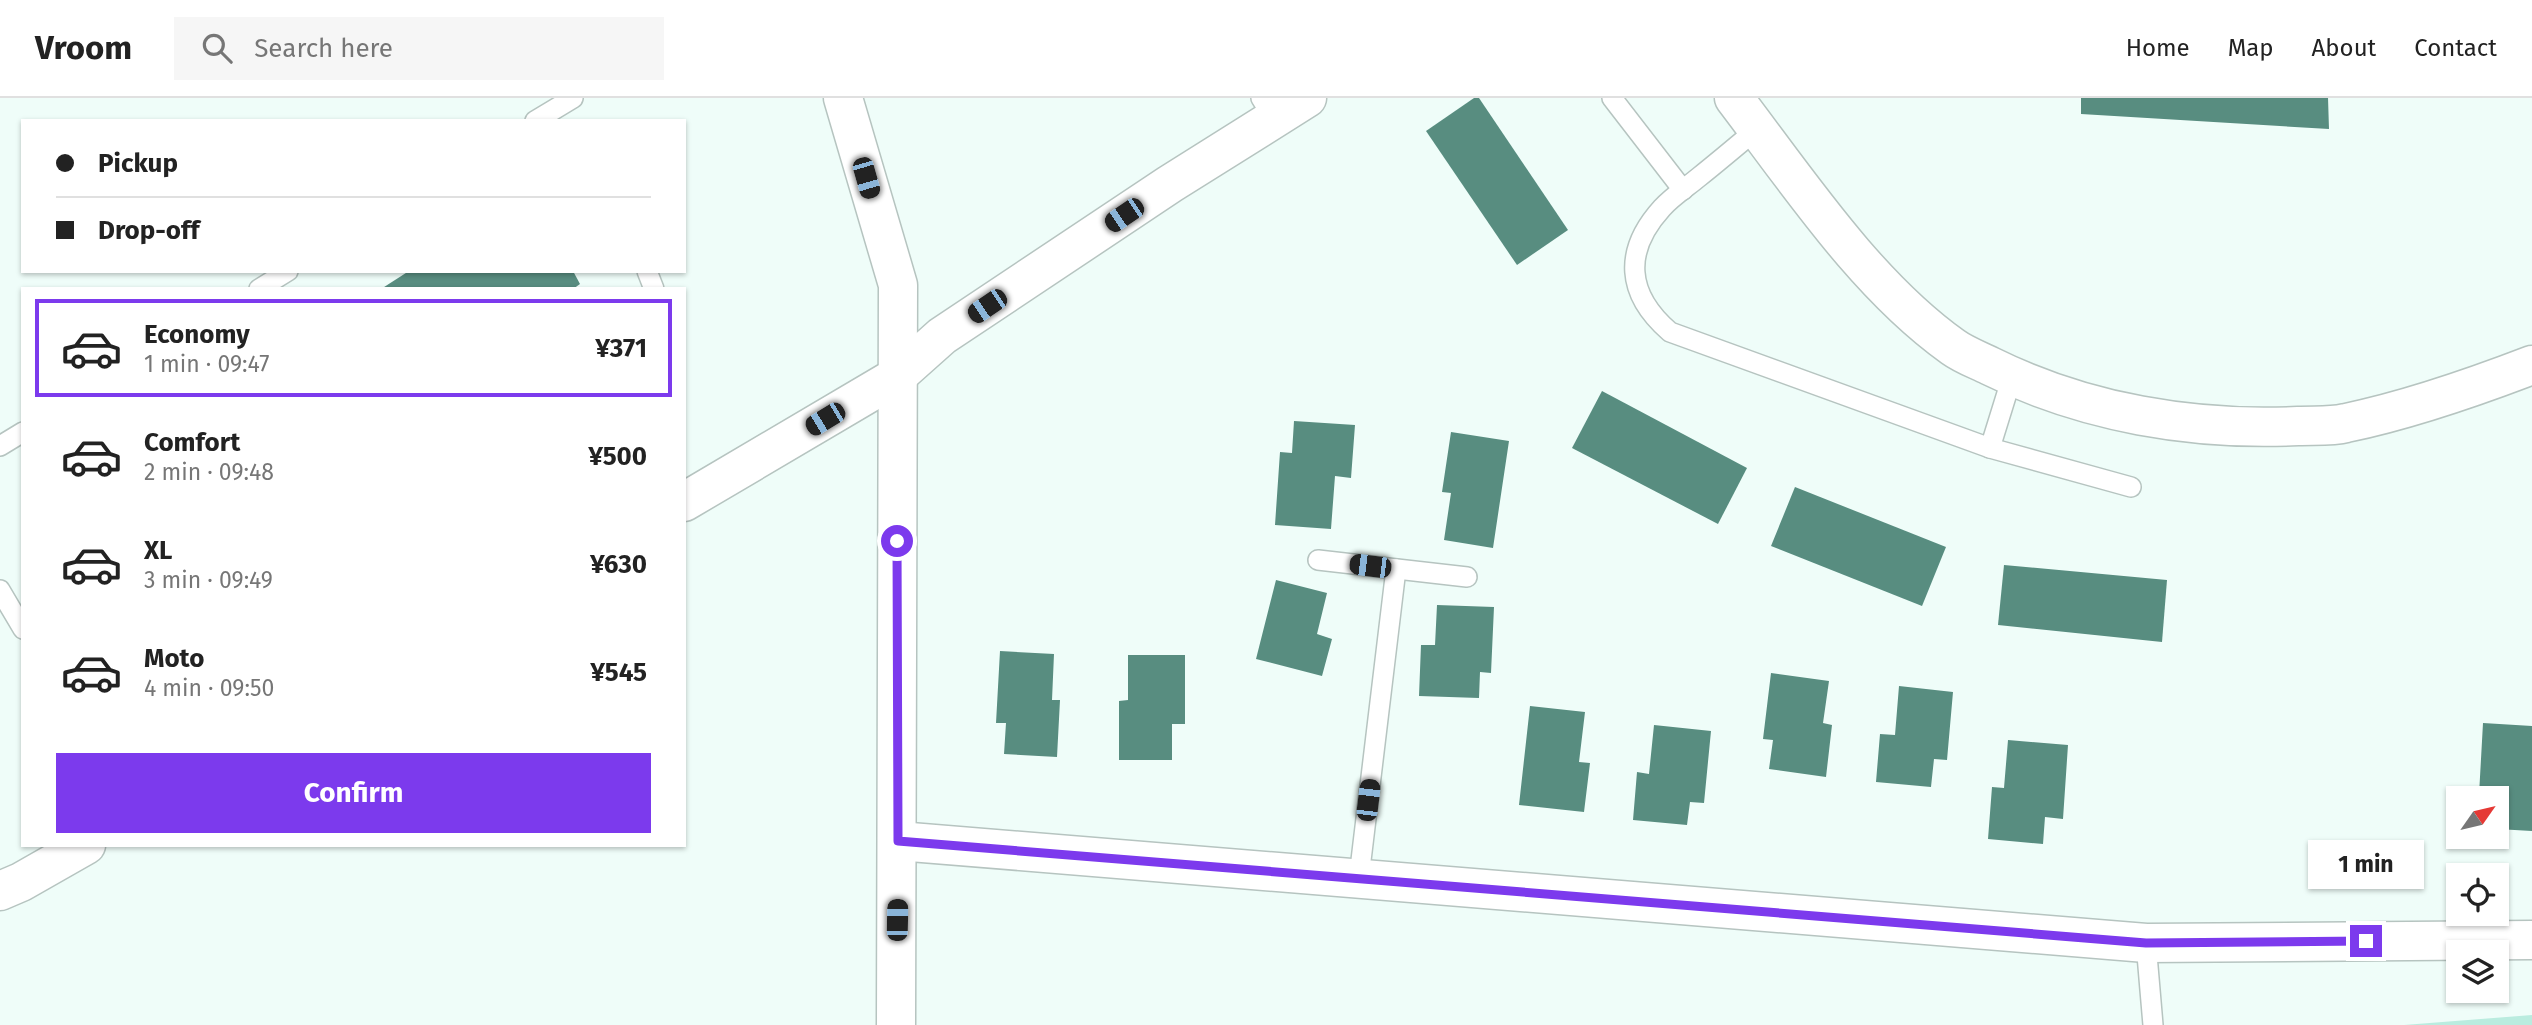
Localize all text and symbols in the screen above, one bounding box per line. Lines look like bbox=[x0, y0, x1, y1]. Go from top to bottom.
search box bbox=[174, 17, 664, 80]
text: Vroom bbox=[35, 28, 132, 68]
icon: search bbox=[198, 29, 236, 67]
text: Search here bbox=[254, 33, 393, 64]
text: Home bbox=[2126, 34, 2190, 62]
text: Map bbox=[2228, 34, 2274, 62]
text: About bbox=[2312, 34, 2376, 62]
text: Contact bbox=[2414, 34, 2497, 62]
text: Pickup bbox=[98, 148, 178, 179]
car bbox=[851, 155, 882, 201]
car bbox=[1101, 195, 1148, 235]
text: Drop-off bbox=[98, 215, 200, 246]
car bbox=[964, 286, 1011, 326]
icon: car bbox=[60, 317, 123, 380]
text: Economy bbox=[144, 319, 250, 350]
text: ¥371 bbox=[595, 333, 647, 364]
text: 1 min · 09:47 bbox=[144, 350, 269, 378]
car bbox=[802, 399, 849, 439]
icon: car bbox=[60, 425, 123, 488]
text: Comfort bbox=[144, 427, 240, 458]
text: ¥500 bbox=[588, 441, 647, 472]
text: 2 min · 09:48 bbox=[144, 458, 274, 486]
route start bbox=[881, 525, 913, 557]
icon: car bbox=[60, 533, 123, 596]
text: XL bbox=[144, 535, 172, 566]
text: ¥630 bbox=[590, 549, 647, 580]
car bbox=[1348, 553, 1393, 579]
text: 3 min · 09:49 bbox=[144, 566, 273, 594]
icon: car bbox=[60, 641, 123, 704]
text: Moto bbox=[144, 643, 204, 674]
text: ¥545 bbox=[590, 657, 647, 688]
text: 4 min · 09:50 bbox=[144, 674, 274, 702]
button: Confirm bbox=[56, 753, 651, 833]
car bbox=[1356, 778, 1381, 822]
north arrow bbox=[2446, 786, 2510, 849]
map controls bbox=[2446, 786, 2509, 1003]
callout: 1 min bbox=[2308, 840, 2424, 888]
text: 1 min bbox=[2338, 850, 2394, 878]
button: locate bbox=[2446, 863, 2509, 926]
car bbox=[887, 899, 908, 941]
route end bbox=[2350, 925, 2382, 957]
button: layers bbox=[2446, 940, 2509, 1003]

